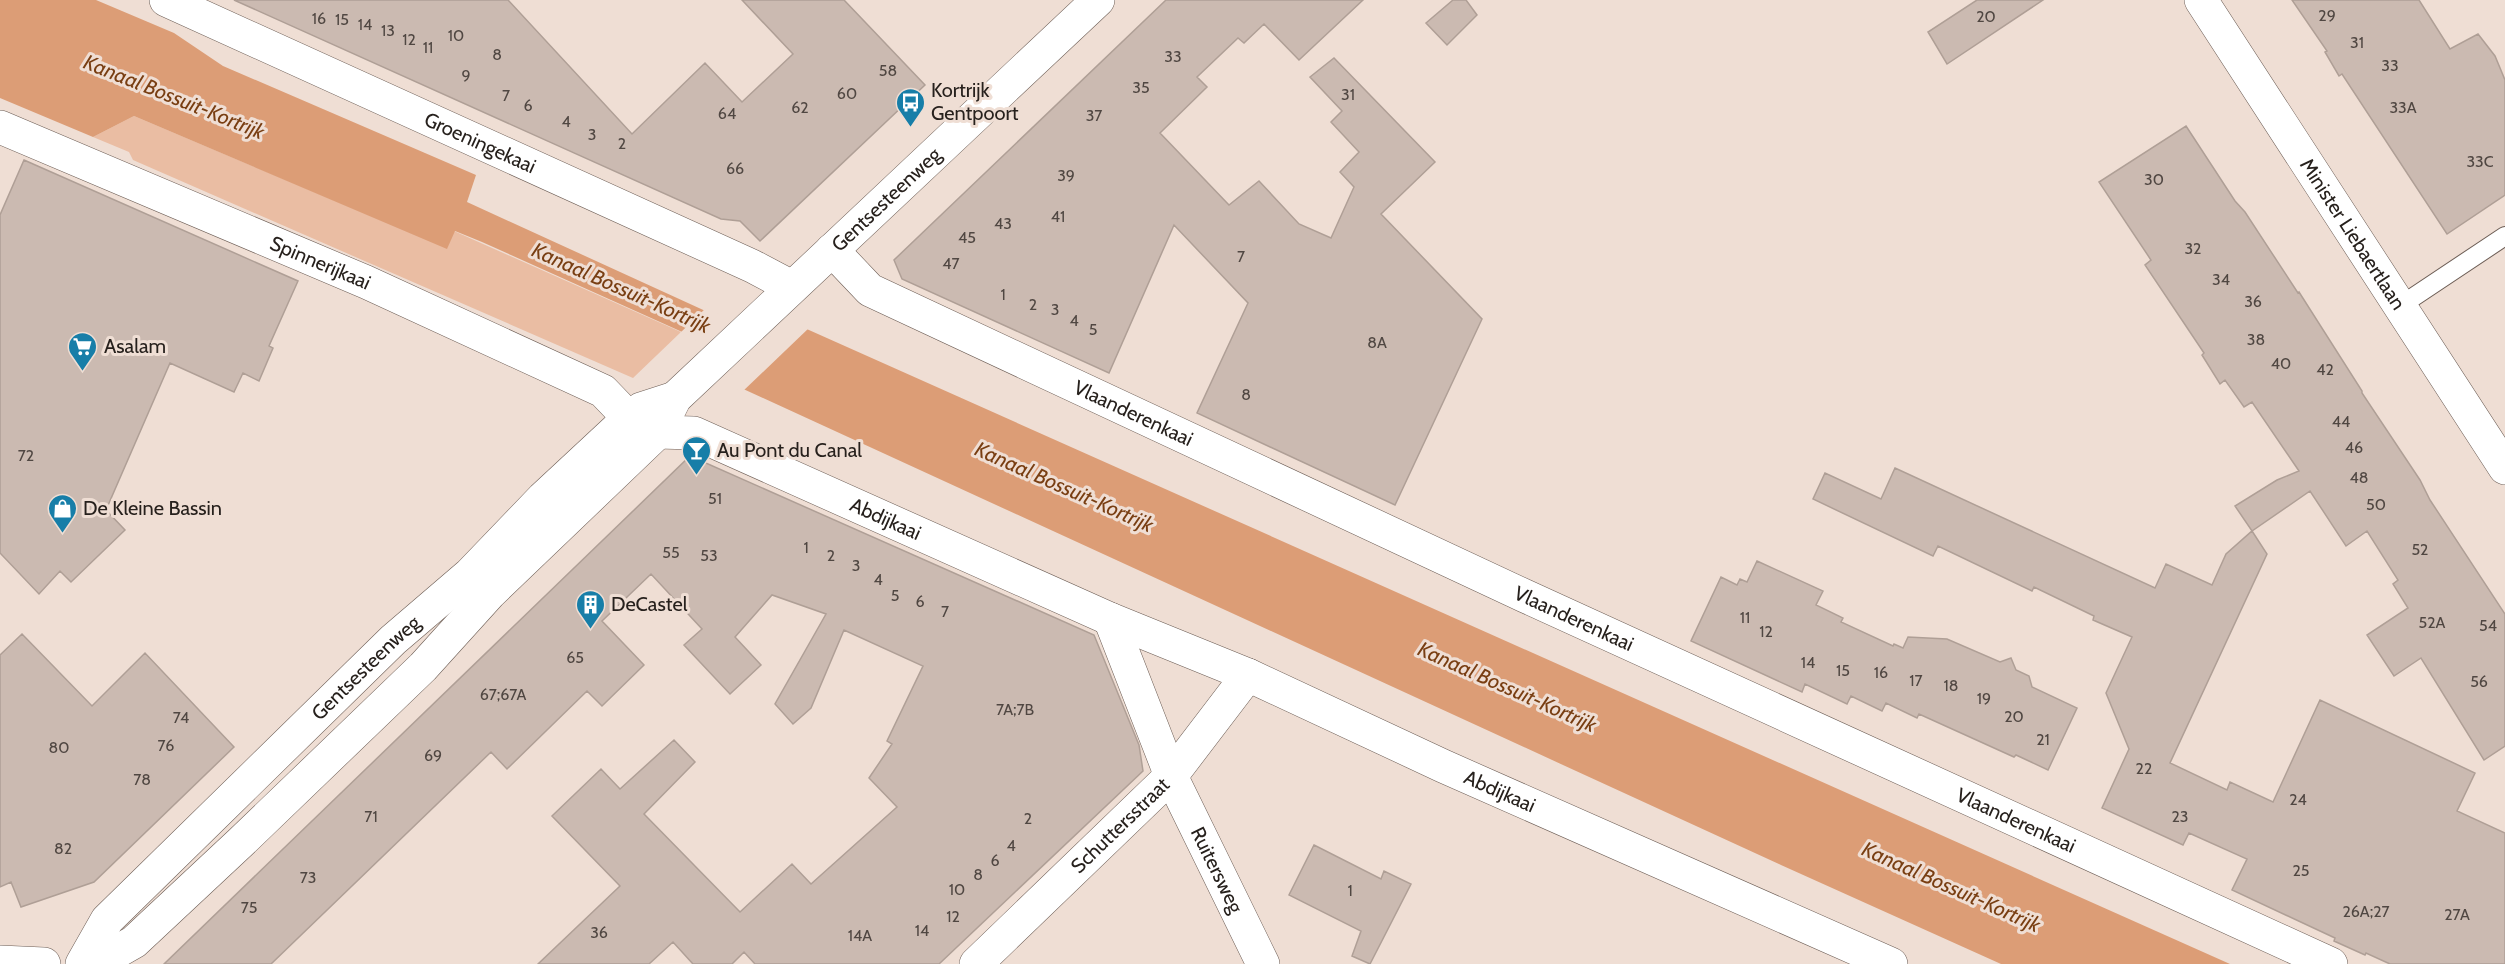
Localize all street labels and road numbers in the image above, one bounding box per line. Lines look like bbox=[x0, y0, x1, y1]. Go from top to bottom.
street label: Groeningekaai bbox=[421, 107, 540, 178]
street label: Gentsesteenweg bbox=[826, 142, 946, 256]
street label: Minister Liebaertlaan bbox=[2295, 154, 2411, 314]
street label: Spinnerijkaai bbox=[267, 231, 375, 295]
street label: Vlaanderenkaai bbox=[1070, 375, 1197, 451]
street label: Abdijkaai bbox=[846, 492, 925, 545]
street label: Vlaanderenkaai bbox=[1510, 581, 1637, 656]
street label: Gentsesteenweg bbox=[306, 610, 426, 725]
street label: Abdijkaai bbox=[1461, 765, 1539, 817]
street label: Schuttersstraat bbox=[1066, 772, 1174, 878]
street label: Vlaanderenkaai bbox=[1953, 783, 2080, 858]
street label: Ruitersweg bbox=[1186, 823, 1249, 918]

